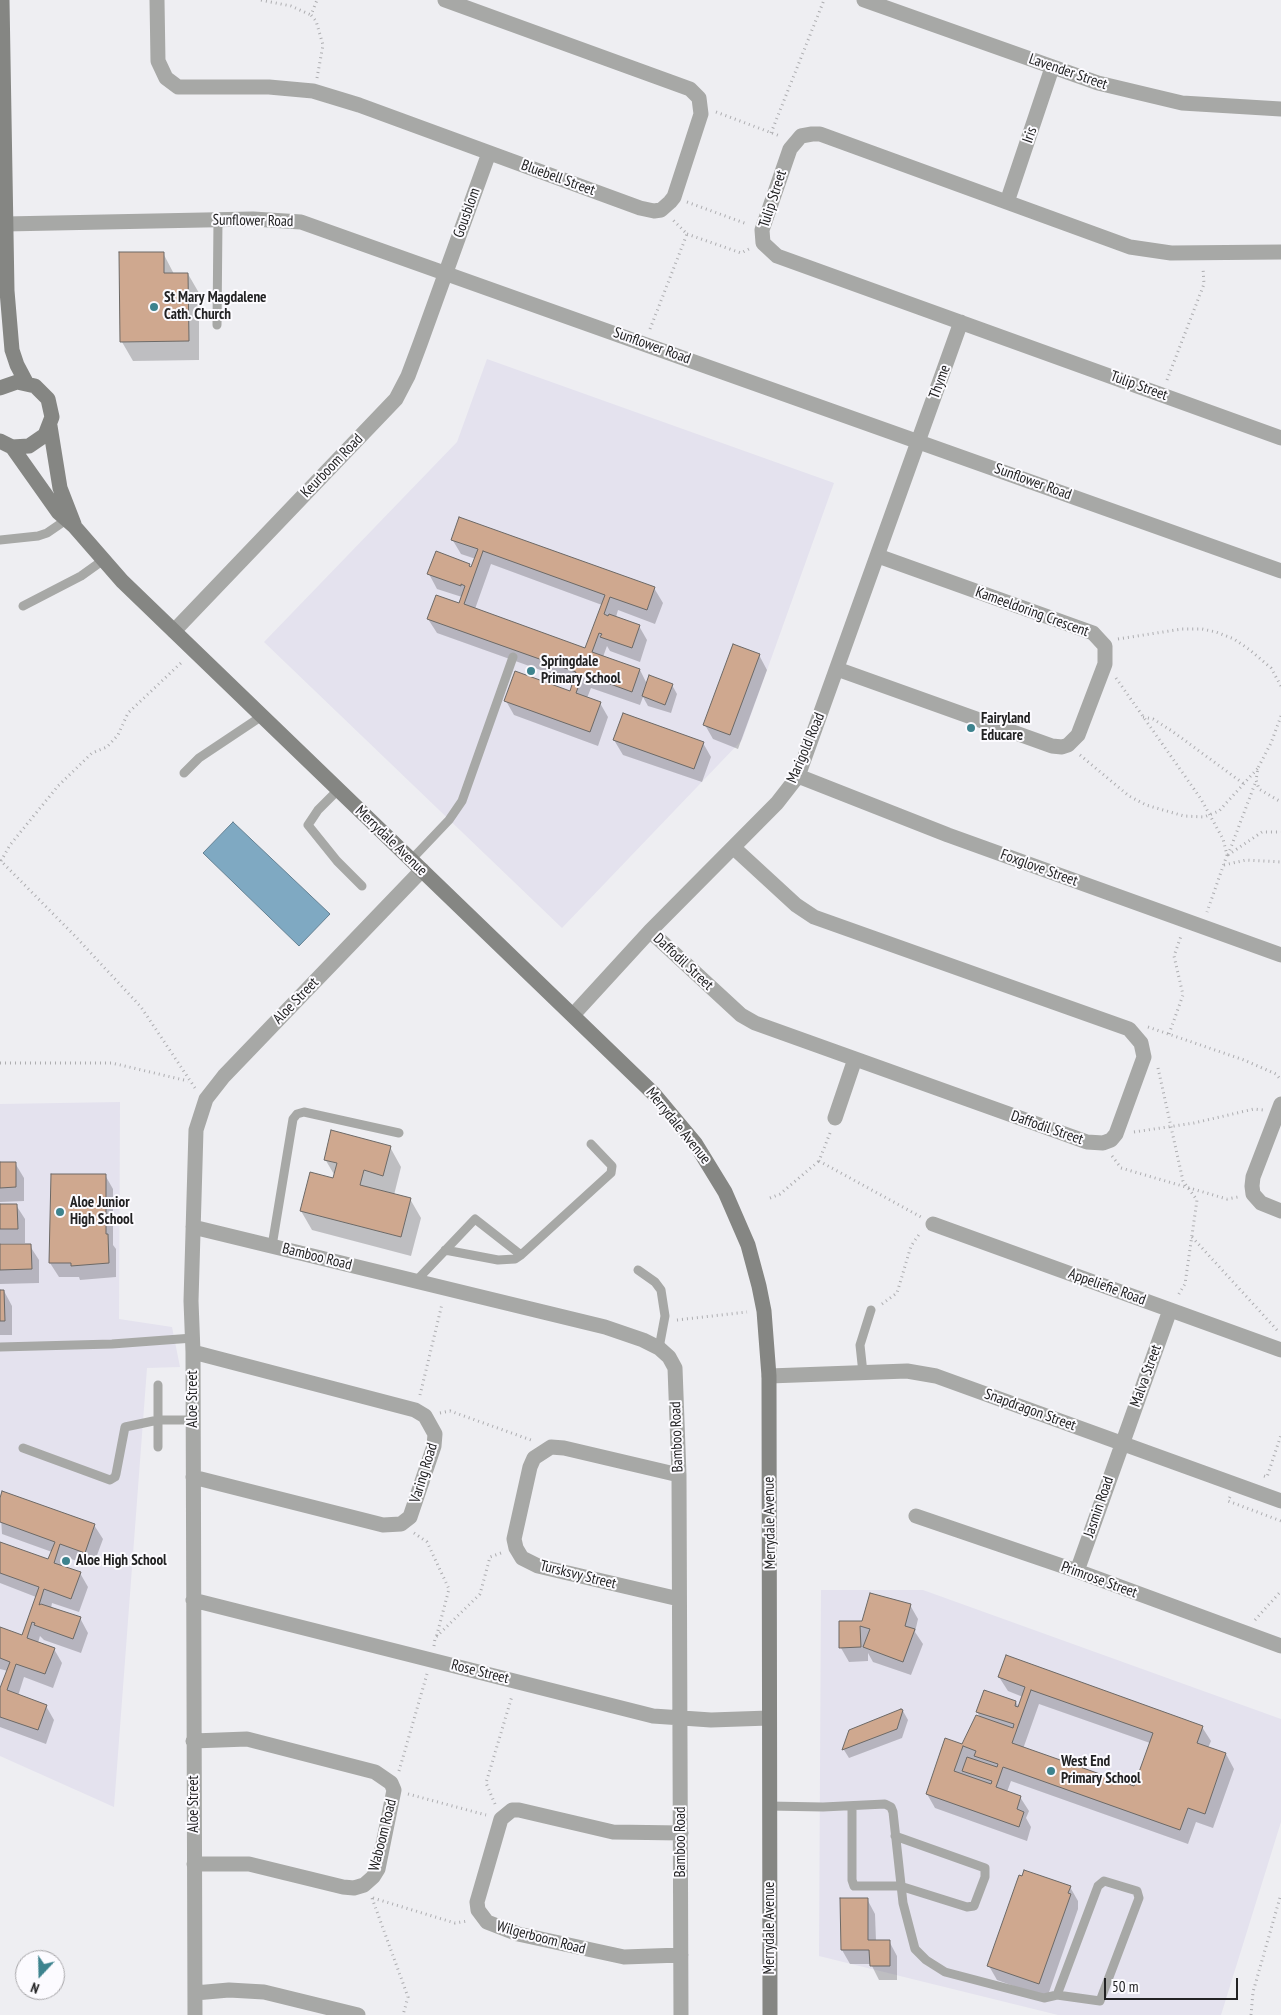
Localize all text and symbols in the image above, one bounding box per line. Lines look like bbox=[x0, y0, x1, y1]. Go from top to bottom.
street label: Lavender Street bbox=[1026, 50, 1110, 94]
street label: Iris bbox=[1019, 125, 1041, 145]
street label: Bluebell Street bbox=[519, 156, 597, 200]
street label: Tulip Street bbox=[755, 168, 791, 230]
street label: Gousblom bbox=[450, 186, 484, 240]
street label: Sunflower Road bbox=[213, 211, 293, 231]
place label: St Mary Magdalene Cath. Church bbox=[164, 289, 267, 324]
marker: St Mary Magdalene Cath. Church bbox=[148, 301, 160, 313]
street label: Sunflower Road bbox=[611, 324, 693, 368]
street label: Thyme bbox=[926, 363, 954, 401]
street label: Tulip Street bbox=[1108, 367, 1170, 405]
street label: Keurboom Road bbox=[297, 430, 367, 502]
street label: Sunflower Road bbox=[992, 460, 1074, 504]
street label: Kameeldoring Crescent bbox=[973, 583, 1091, 641]
place label: Springdale Primary School bbox=[541, 653, 621, 688]
marker: Springdale Primary School bbox=[525, 665, 537, 677]
street label: Marigold Road bbox=[783, 710, 829, 786]
place label: Fairyland Educare bbox=[981, 710, 1030, 745]
marker: Fairyland Educare bbox=[965, 722, 977, 734]
street label: Merrydale Avenue bbox=[351, 802, 431, 880]
street label: Foxglove Street bbox=[998, 846, 1080, 890]
street label: Daffodil Street bbox=[649, 930, 717, 994]
street label: Aloe Street bbox=[270, 974, 322, 1028]
street label: Merrydale Avenue bbox=[642, 1084, 714, 1168]
street label: Daffodil Street bbox=[1008, 1107, 1086, 1149]
place label: Aloe Junior High School bbox=[70, 1194, 133, 1229]
marker: Aloe Junior High School bbox=[54, 1206, 66, 1218]
street label: Bamboo Road bbox=[280, 1240, 354, 1274]
street label: Appeliefie Road bbox=[1066, 1265, 1148, 1309]
street label: Malva Street bbox=[1126, 1342, 1166, 1410]
street label: Aloe Street bbox=[184, 1370, 202, 1428]
street label: Snapdragon Street bbox=[982, 1385, 1078, 1435]
street label: Bamboo Road bbox=[667, 1401, 687, 1473]
street label: Varing Road bbox=[406, 1441, 442, 1505]
street label: Jasmin Road bbox=[1080, 1474, 1118, 1540]
street label: Merrydale Avenue bbox=[760, 1476, 780, 1570]
place label: Aloe High School bbox=[76, 1552, 167, 1570]
marker: Aloe High School bbox=[60, 1555, 72, 1567]
street label: Tursksvy Street bbox=[538, 1557, 618, 1593]
street label: Primrose Street bbox=[1059, 1558, 1139, 1602]
street label: Rose Street bbox=[449, 1656, 511, 1688]
place label: West End Primary School bbox=[1061, 1753, 1141, 1788]
marker: West End Primary School bbox=[1045, 1765, 1057, 1777]
street label: Aloe Street bbox=[185, 1775, 203, 1833]
street label: Waboom Road bbox=[365, 1797, 401, 1873]
street label: Bamboo Road bbox=[672, 1806, 690, 1878]
street label: Merrydale Avenue bbox=[761, 1882, 779, 1974]
street label: Wilgerboom Road bbox=[494, 1917, 588, 1959]
north arrow bbox=[15, 1950, 65, 2000]
scale bar bbox=[1106, 1968, 1240, 2000]
text: 50 m bbox=[1112, 1977, 1138, 1996]
text: N bbox=[28, 1978, 42, 1998]

